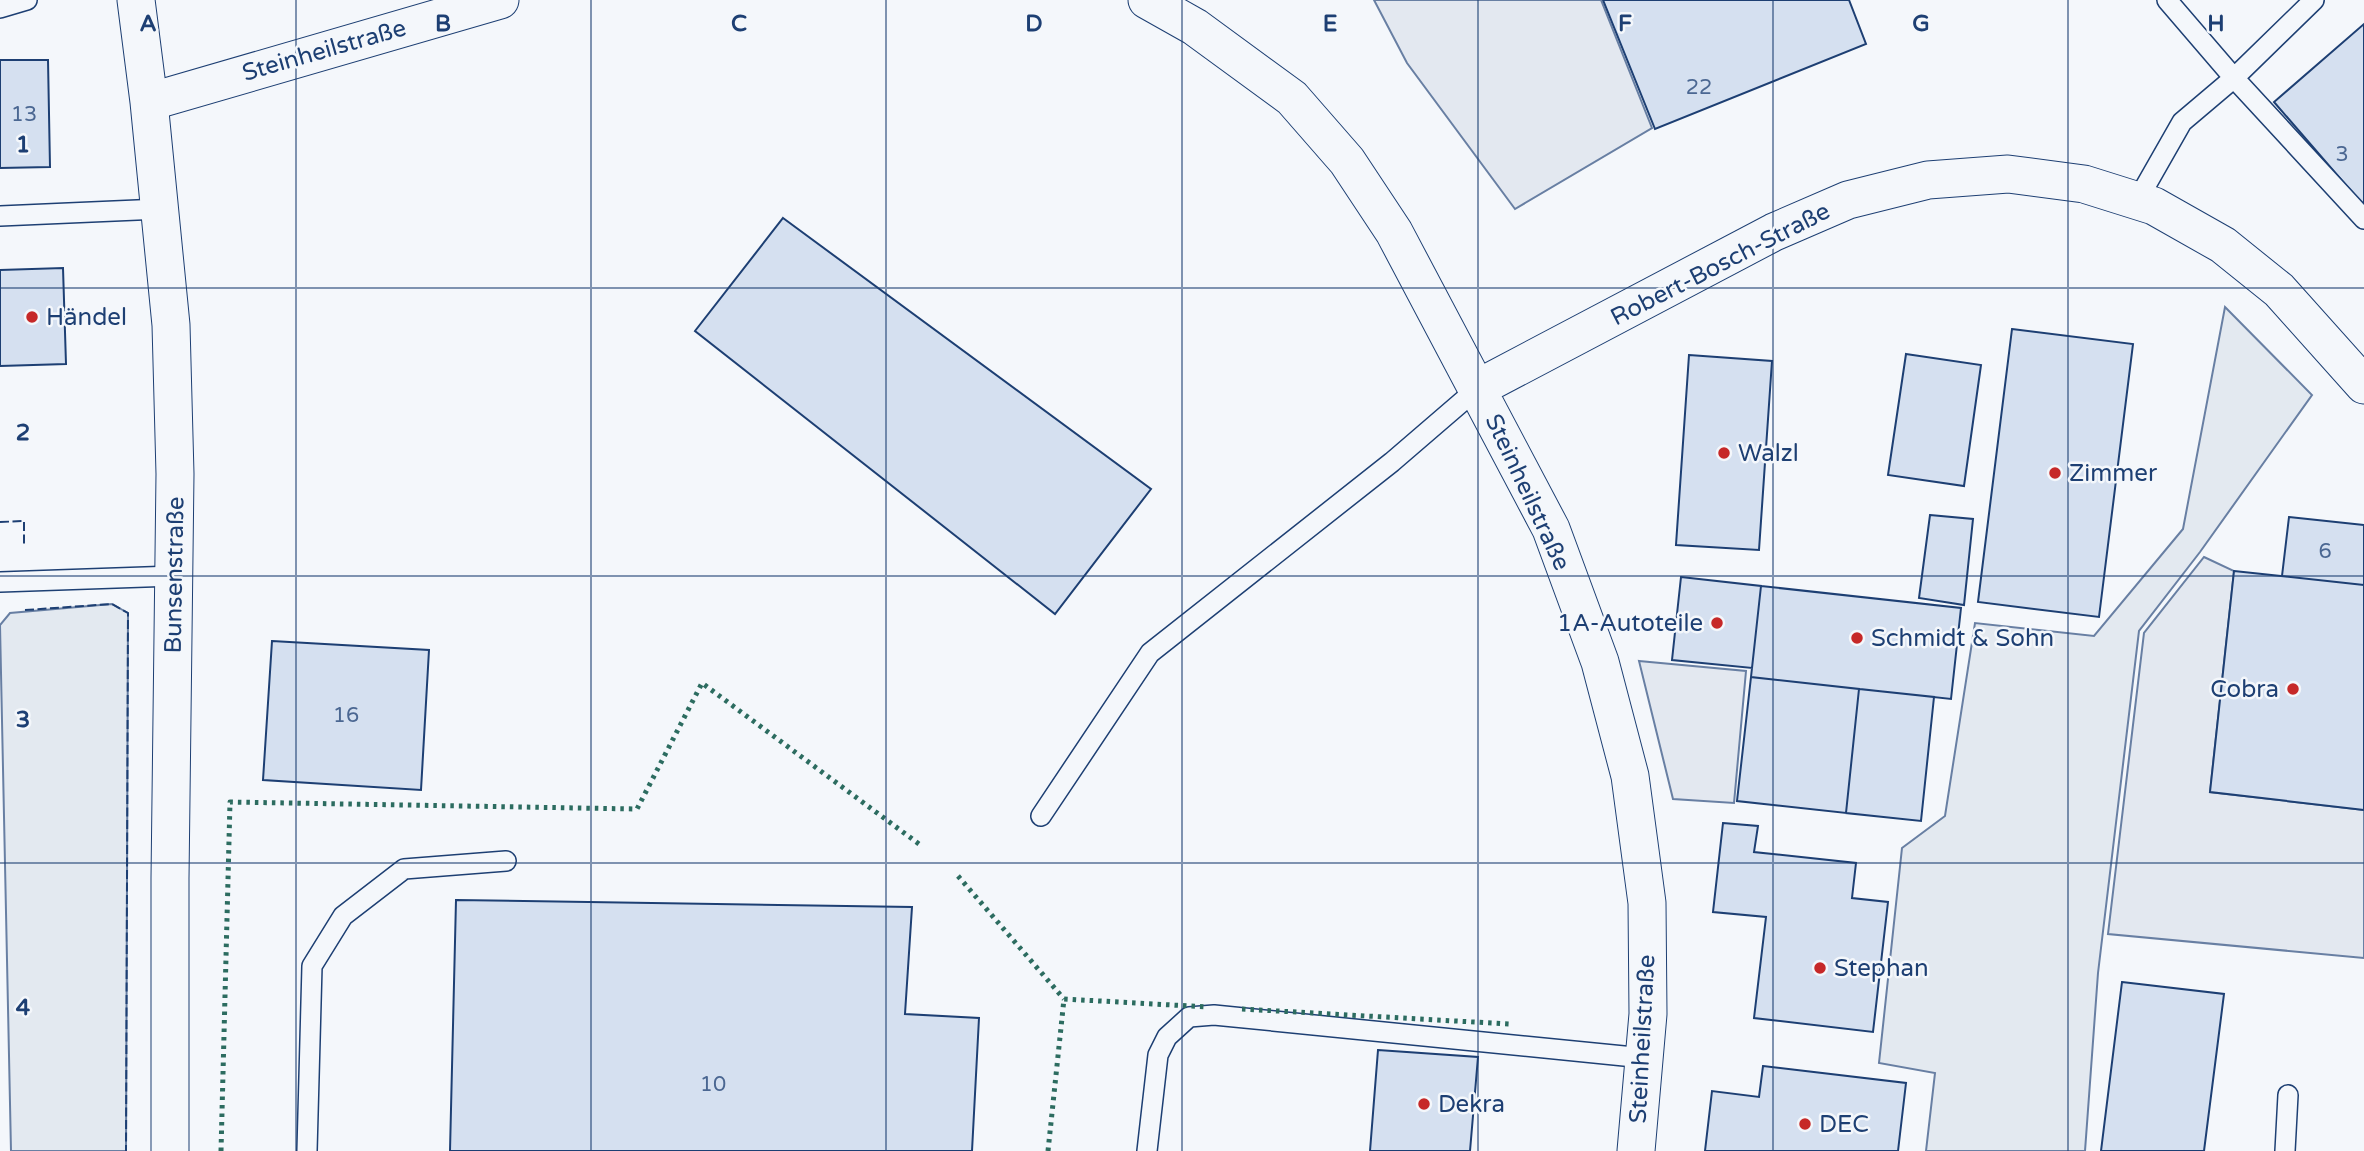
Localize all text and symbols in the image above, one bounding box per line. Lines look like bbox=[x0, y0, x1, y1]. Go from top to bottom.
text: A bbox=[139, 10, 157, 38]
text: B bbox=[435, 10, 451, 38]
text: C bbox=[731, 10, 747, 38]
text: D bbox=[1025, 10, 1043, 38]
text: E bbox=[1323, 10, 1337, 38]
text: F bbox=[1618, 10, 1632, 38]
text: G bbox=[1912, 10, 1930, 38]
text: H bbox=[2207, 10, 2225, 38]
street label: Steinheilstraße bbox=[239, 13, 409, 88]
house number: 22 bbox=[1686, 75, 1712, 100]
house number: 13 bbox=[11, 102, 37, 127]
text: 1 bbox=[16, 131, 30, 159]
house number: 3 bbox=[2335, 142, 2349, 167]
street label: Robert-Bosch-Straße bbox=[1606, 197, 1835, 332]
place label: Händel bbox=[46, 303, 127, 332]
marker: Händel bbox=[24, 309, 40, 325]
street label: Steinheilstraße bbox=[1479, 409, 1576, 575]
text: 2 bbox=[16, 419, 30, 447]
place label: Walzl bbox=[1738, 439, 1799, 468]
marker: Walzl bbox=[1716, 445, 1732, 461]
place label: Zimmer bbox=[2069, 459, 2158, 488]
marker: Zimmer bbox=[2047, 465, 2063, 481]
street label: Bunsenstraße bbox=[159, 496, 190, 654]
house number: 6 bbox=[2318, 539, 2332, 564]
place label: 1A-Autoteile bbox=[1557, 609, 1703, 638]
marker: 1A-Autoteile bbox=[1709, 615, 1725, 631]
place label: Schmidt & Sohn bbox=[1871, 624, 2054, 653]
marker: Schmidt & Sohn bbox=[1849, 630, 1865, 646]
place label: Cobra bbox=[2210, 675, 2279, 704]
marker: Cobra bbox=[2285, 681, 2301, 697]
house number: 16 bbox=[333, 703, 359, 728]
text: 3 bbox=[16, 706, 30, 734]
street label: Steinheilstraße bbox=[1624, 954, 1661, 1124]
place label: Stephan bbox=[1834, 954, 1929, 983]
marker: Stephan bbox=[1812, 960, 1828, 976]
text: 4 bbox=[16, 994, 31, 1022]
house number: 10 bbox=[700, 1072, 726, 1097]
place label: Dekra bbox=[1438, 1090, 1505, 1119]
marker: Dekra bbox=[1416, 1096, 1432, 1112]
place label: DEC bbox=[1819, 1110, 1869, 1139]
marker: DEC bbox=[1797, 1116, 1813, 1132]

